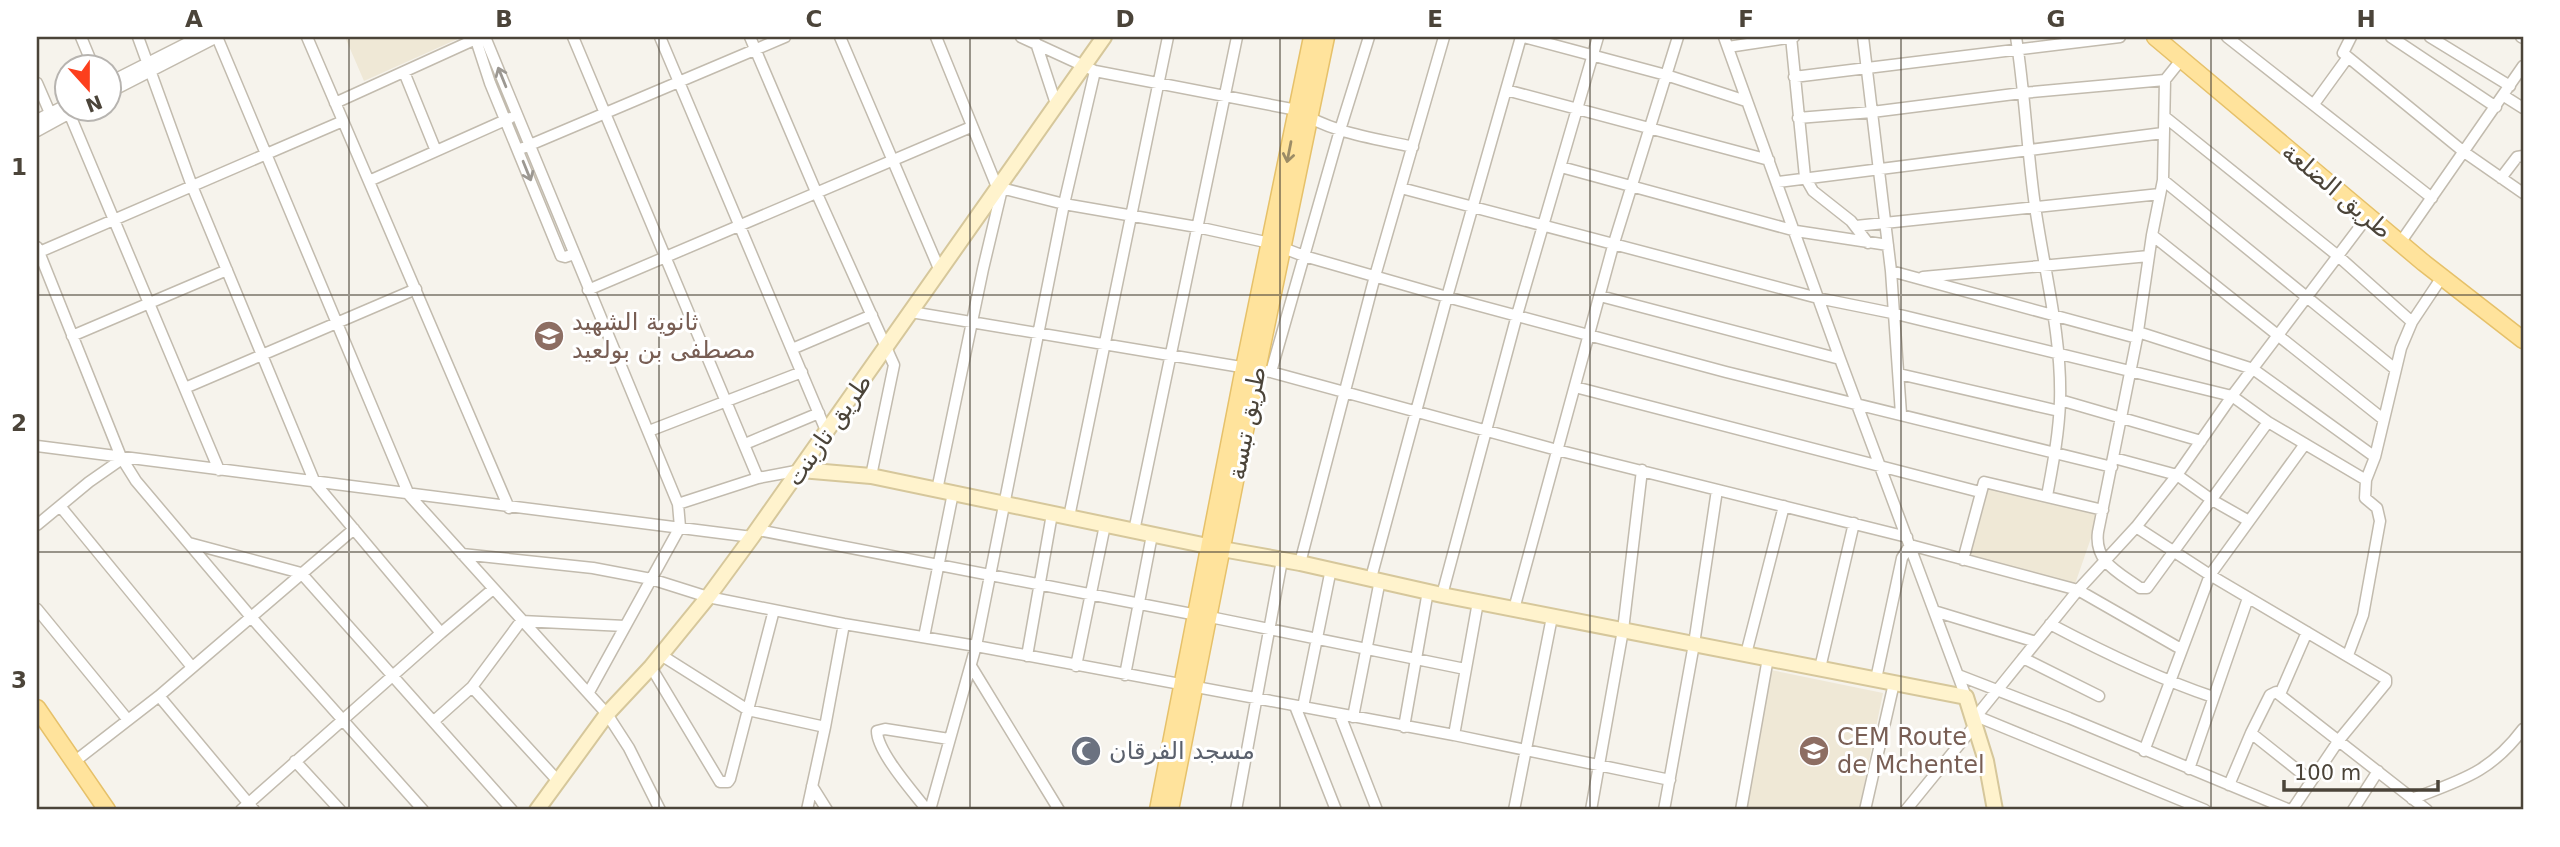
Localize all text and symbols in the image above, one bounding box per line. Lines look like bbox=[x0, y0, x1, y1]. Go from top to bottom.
text: A bbox=[185, 6, 203, 32]
text: B bbox=[495, 6, 513, 32]
text: C bbox=[806, 6, 822, 32]
text: D bbox=[1115, 6, 1135, 32]
text: E bbox=[1427, 6, 1443, 32]
text: F bbox=[1738, 6, 1754, 32]
text: G bbox=[2047, 6, 2065, 32]
text: H bbox=[2356, 6, 2376, 32]
north arrow bbox=[52, 52, 122, 122]
one-way arrow bbox=[494, 67, 507, 89]
text: N bbox=[83, 91, 105, 117]
street label: طريق الضلعة bbox=[2277, 137, 2397, 245]
one-way arrow bbox=[1281, 140, 1295, 163]
text: 1 bbox=[11, 154, 27, 180]
one-way arrow bbox=[521, 160, 534, 182]
place label: ثانوية الشهيد مصطفى بن بولعيد bbox=[572, 308, 756, 364]
school or university icon: ثانوية الشهيد مصطفى بن بولعيد bbox=[532, 319, 566, 353]
street label: طريق تبسة bbox=[1222, 364, 1272, 482]
street label: طريق تازبنت bbox=[780, 369, 878, 491]
text: 2 bbox=[11, 410, 27, 436]
text: 3 bbox=[11, 667, 27, 693]
place label: CEM Route de Mchentel bbox=[1837, 723, 1985, 779]
mosque icon: مسجد الفرقان bbox=[1069, 734, 1103, 768]
school or university icon: CEM Route de Mchentel bbox=[1797, 734, 1831, 768]
place label: مسجد الفرقان bbox=[1109, 737, 1255, 765]
scale bar bbox=[2284, 749, 2438, 793]
text: 100 m bbox=[2294, 761, 2361, 785]

